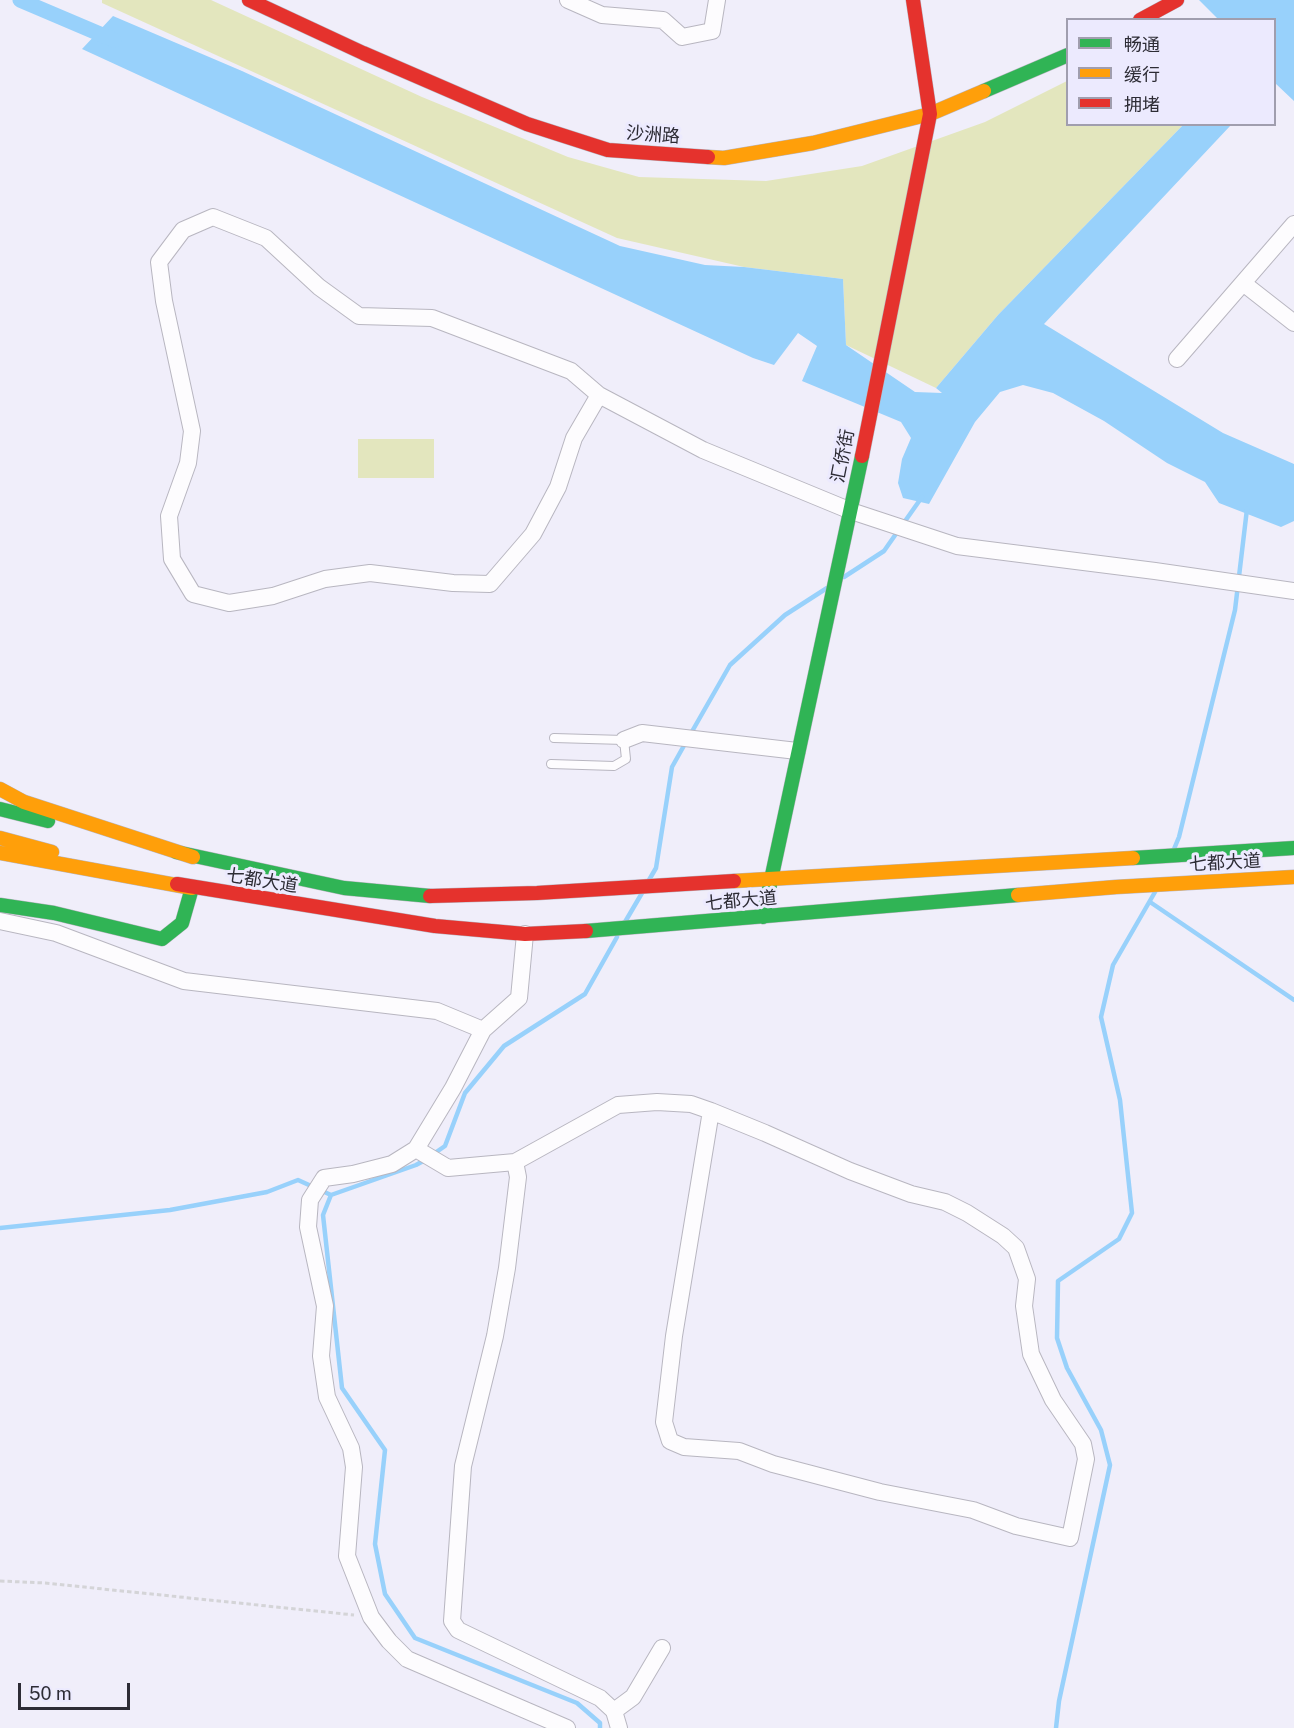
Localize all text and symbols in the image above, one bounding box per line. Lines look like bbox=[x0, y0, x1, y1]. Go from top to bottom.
legend bbox=[1066, 18, 1276, 126]
text: 畅通 bbox=[1124, 34, 1160, 55]
text: 缓行 bbox=[1124, 64, 1160, 85]
text: 拥堵 bbox=[1124, 94, 1160, 115]
street label: 沙洲路 bbox=[625, 122, 681, 148]
street label: 汇侨街 bbox=[827, 427, 859, 485]
street label: 七都大道 bbox=[1188, 850, 1262, 876]
street label: 七都大道 bbox=[225, 865, 299, 897]
street label: 七都大道 bbox=[704, 887, 778, 915]
scale bar bbox=[21, 1671, 134, 1709]
text: 50 m bbox=[29, 1683, 72, 1704]

